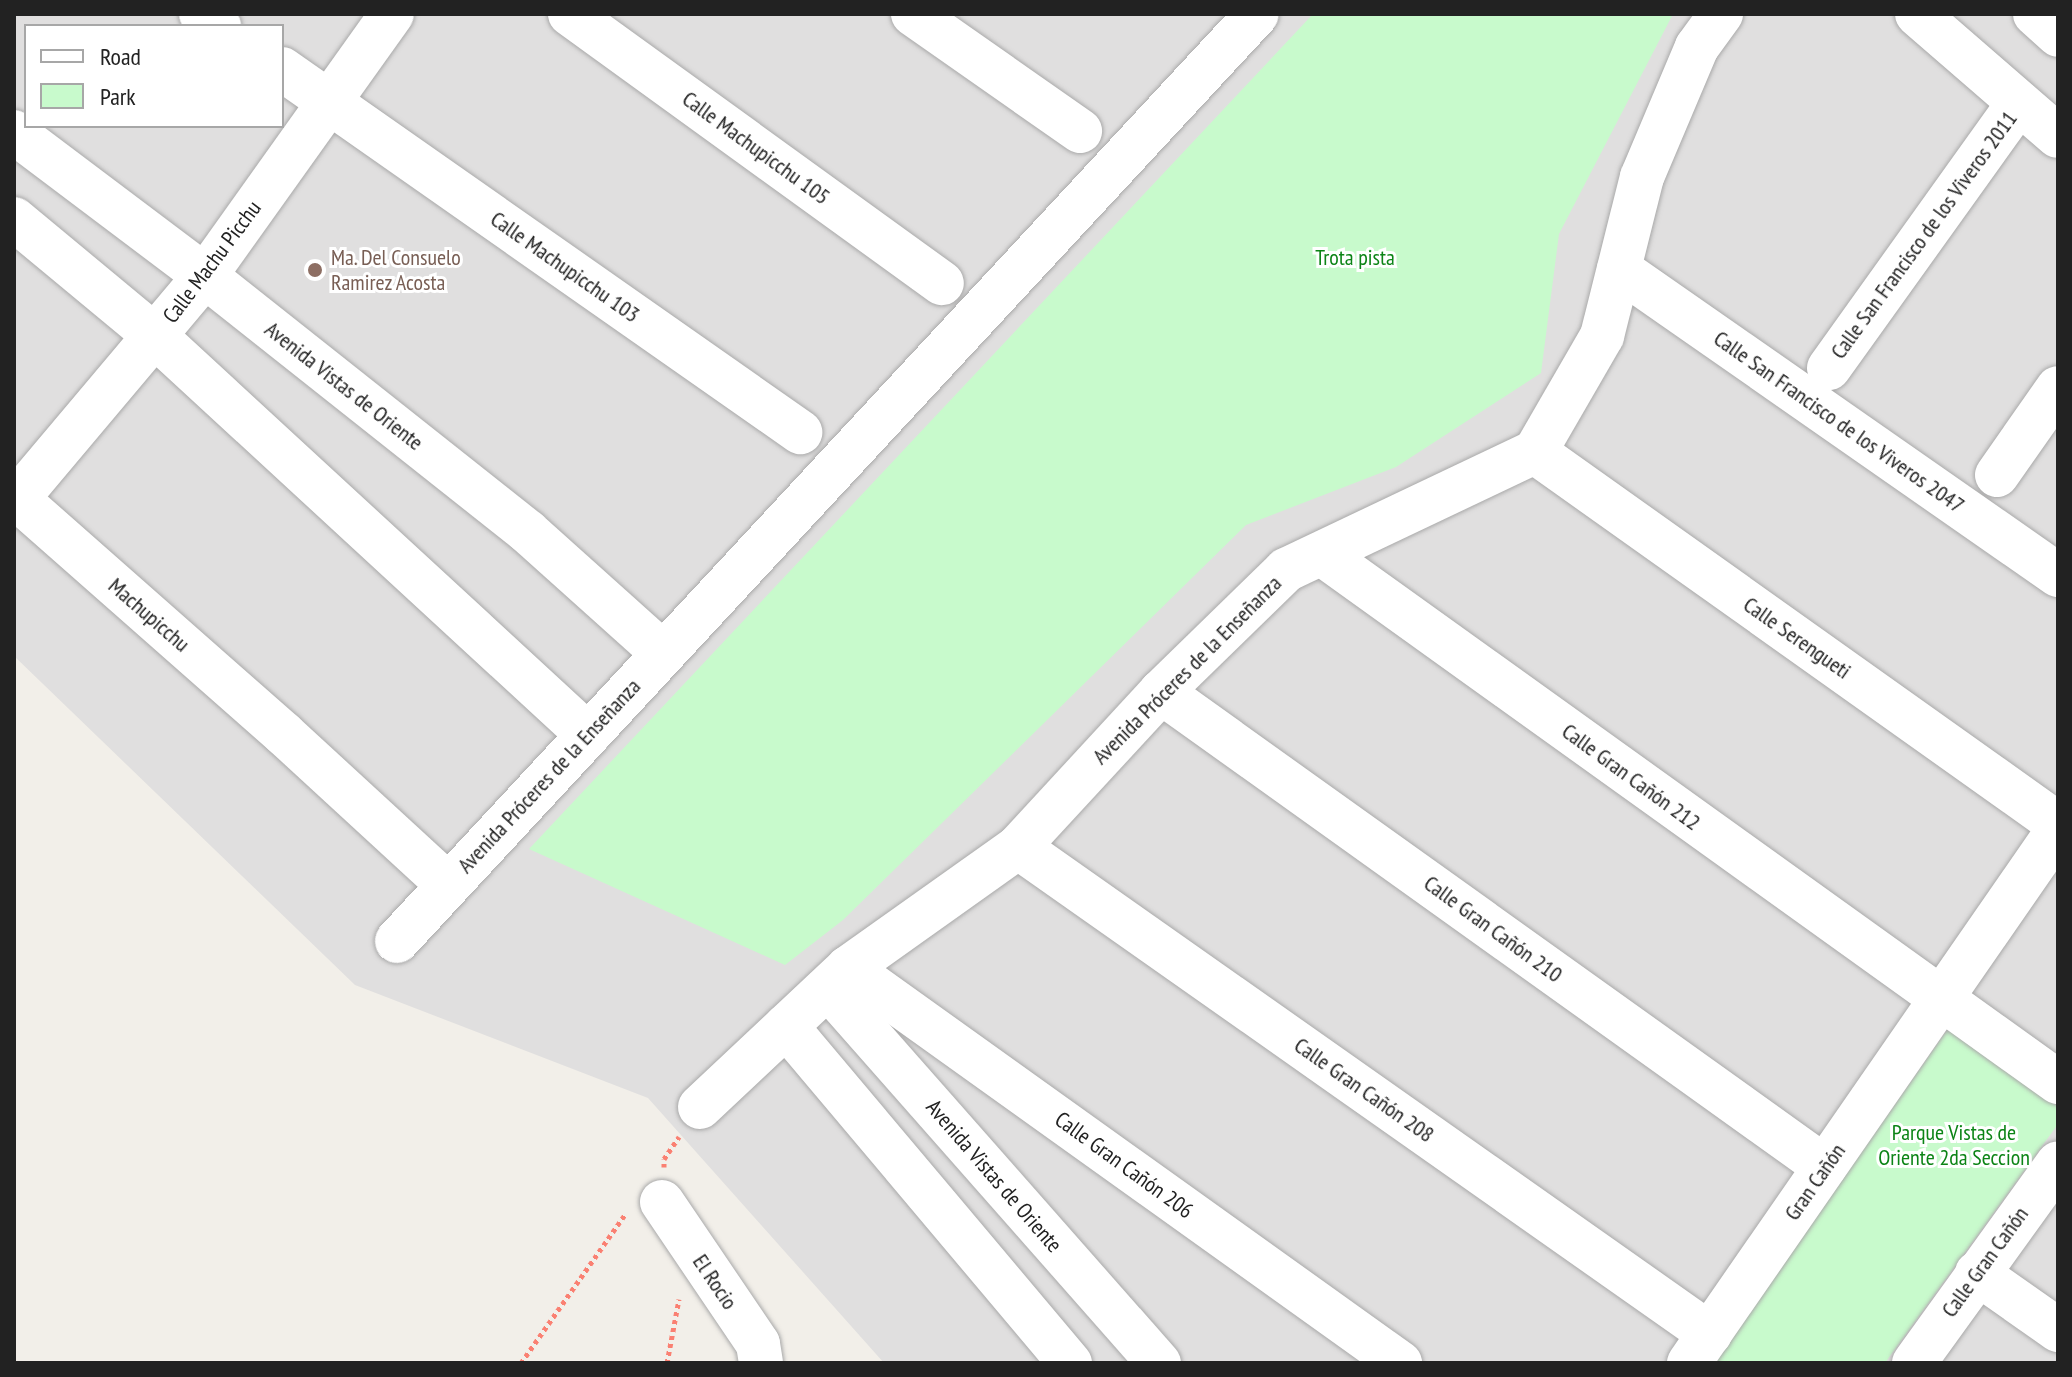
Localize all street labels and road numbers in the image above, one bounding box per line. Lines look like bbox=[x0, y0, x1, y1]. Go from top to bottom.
street label: Calle Machupicchu 105 bbox=[677, 86, 835, 210]
street label: Calle San Francisco de los Viveros 2011 bbox=[1825, 106, 2023, 364]
street label: Calle Machu Picchu bbox=[157, 196, 267, 328]
street label: Calle Machupicchu 103 bbox=[485, 206, 645, 328]
street label: Avenida Vistas de Oriente bbox=[259, 316, 429, 456]
street label: Calle San Francisco de los Viveros 2047 bbox=[1708, 325, 1970, 519]
street label: Avenida Próceres de la Enseñanza bbox=[1087, 570, 1287, 770]
street label: Machupicchu bbox=[103, 573, 195, 657]
street label: Calle Serengueti bbox=[1738, 591, 1856, 685]
street label: Avenida Próceres de la Enseñanza bbox=[452, 673, 646, 879]
street label: Calle Gran Cañón 212 bbox=[1557, 718, 1705, 836]
street label: Calle Gran Cañón 210 bbox=[1419, 870, 1567, 988]
street label: Calle Gran Cañón 208 bbox=[1289, 1032, 1439, 1148]
street label: Avenida Vistas de Oriente bbox=[920, 1094, 1068, 1258]
street label: Calle Gran Cañón 206 bbox=[1050, 1106, 1198, 1224]
street label: Gran Cañón bbox=[1779, 1139, 1851, 1225]
street label: Calle Gran Cañón bbox=[1936, 1202, 2034, 1322]
street label: El Rocio bbox=[687, 1250, 743, 1314]

